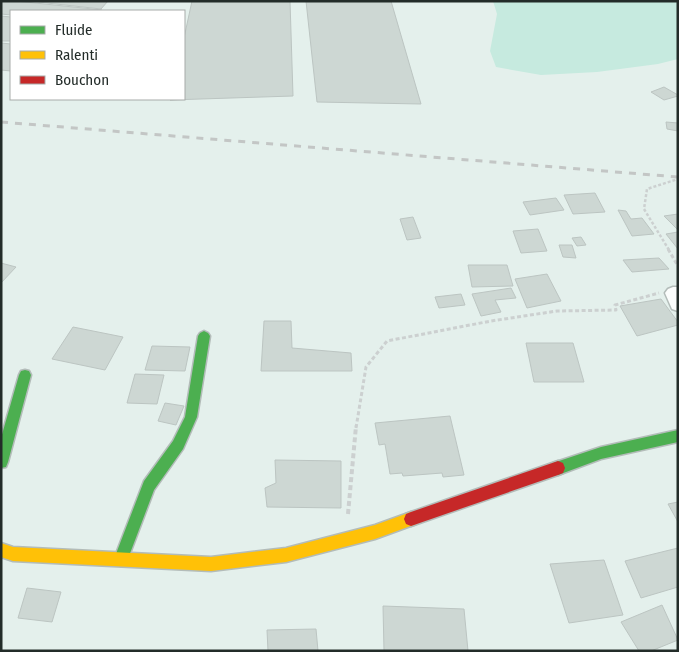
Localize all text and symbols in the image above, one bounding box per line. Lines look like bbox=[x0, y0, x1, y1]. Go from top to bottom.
legend bbox=[10, 10, 185, 100]
text: Fluide bbox=[55, 21, 92, 39]
text: Ralenti bbox=[55, 46, 98, 64]
text: Bouchon bbox=[55, 71, 109, 89]

